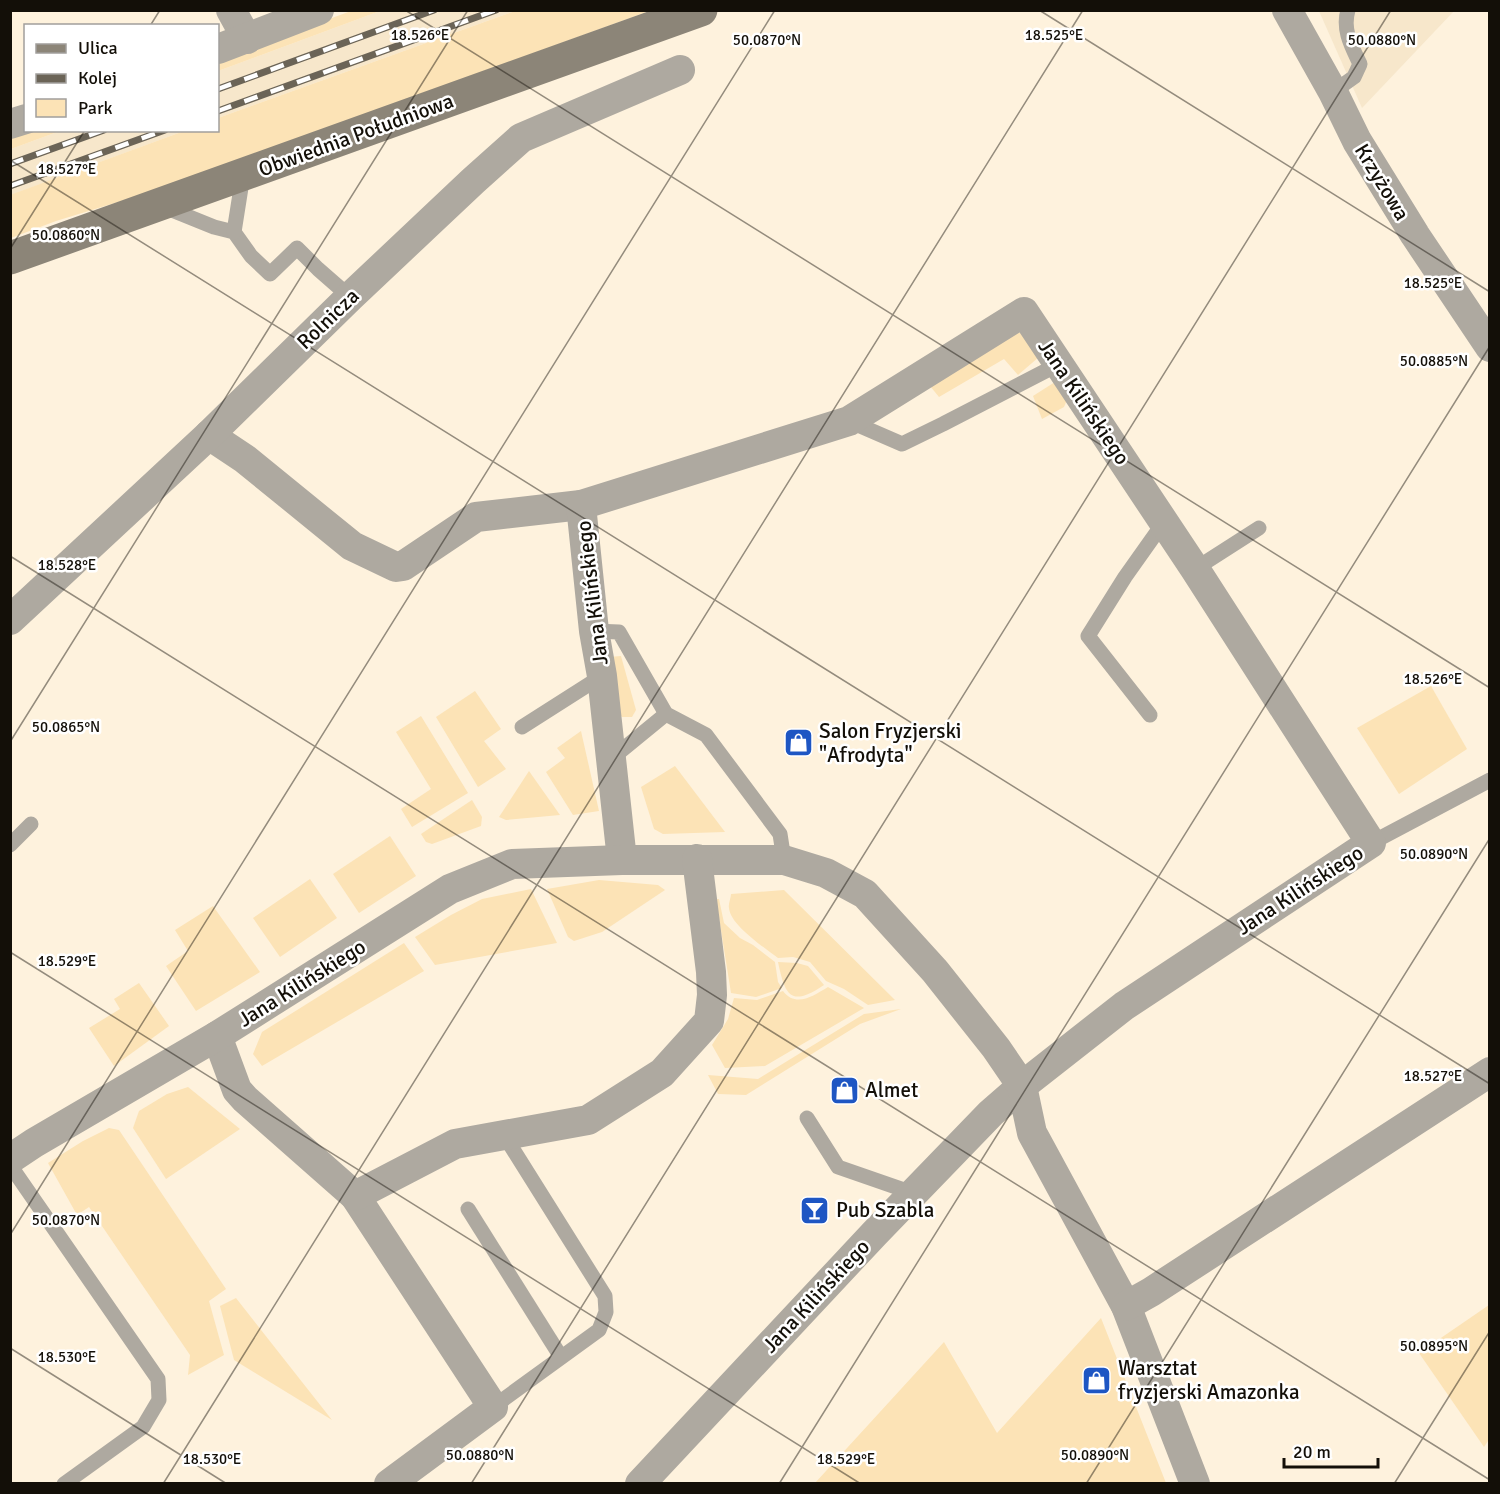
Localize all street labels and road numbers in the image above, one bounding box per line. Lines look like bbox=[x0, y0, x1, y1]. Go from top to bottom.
street label: Obwiednia Południowa bbox=[255, 88, 457, 182]
street label: Krzyżowa bbox=[1349, 139, 1415, 225]
street label: Rolnicza bbox=[291, 283, 365, 355]
street label: Jana Kilińskiego bbox=[1033, 334, 1135, 470]
street label: Jana Kilińskiego bbox=[570, 519, 614, 667]
street label: Jana Kilińskiego bbox=[1232, 839, 1368, 941]
street label: Jana Kilińskiego bbox=[233, 933, 371, 1033]
street label: Jana Kilińskiego bbox=[757, 1234, 875, 1358]

